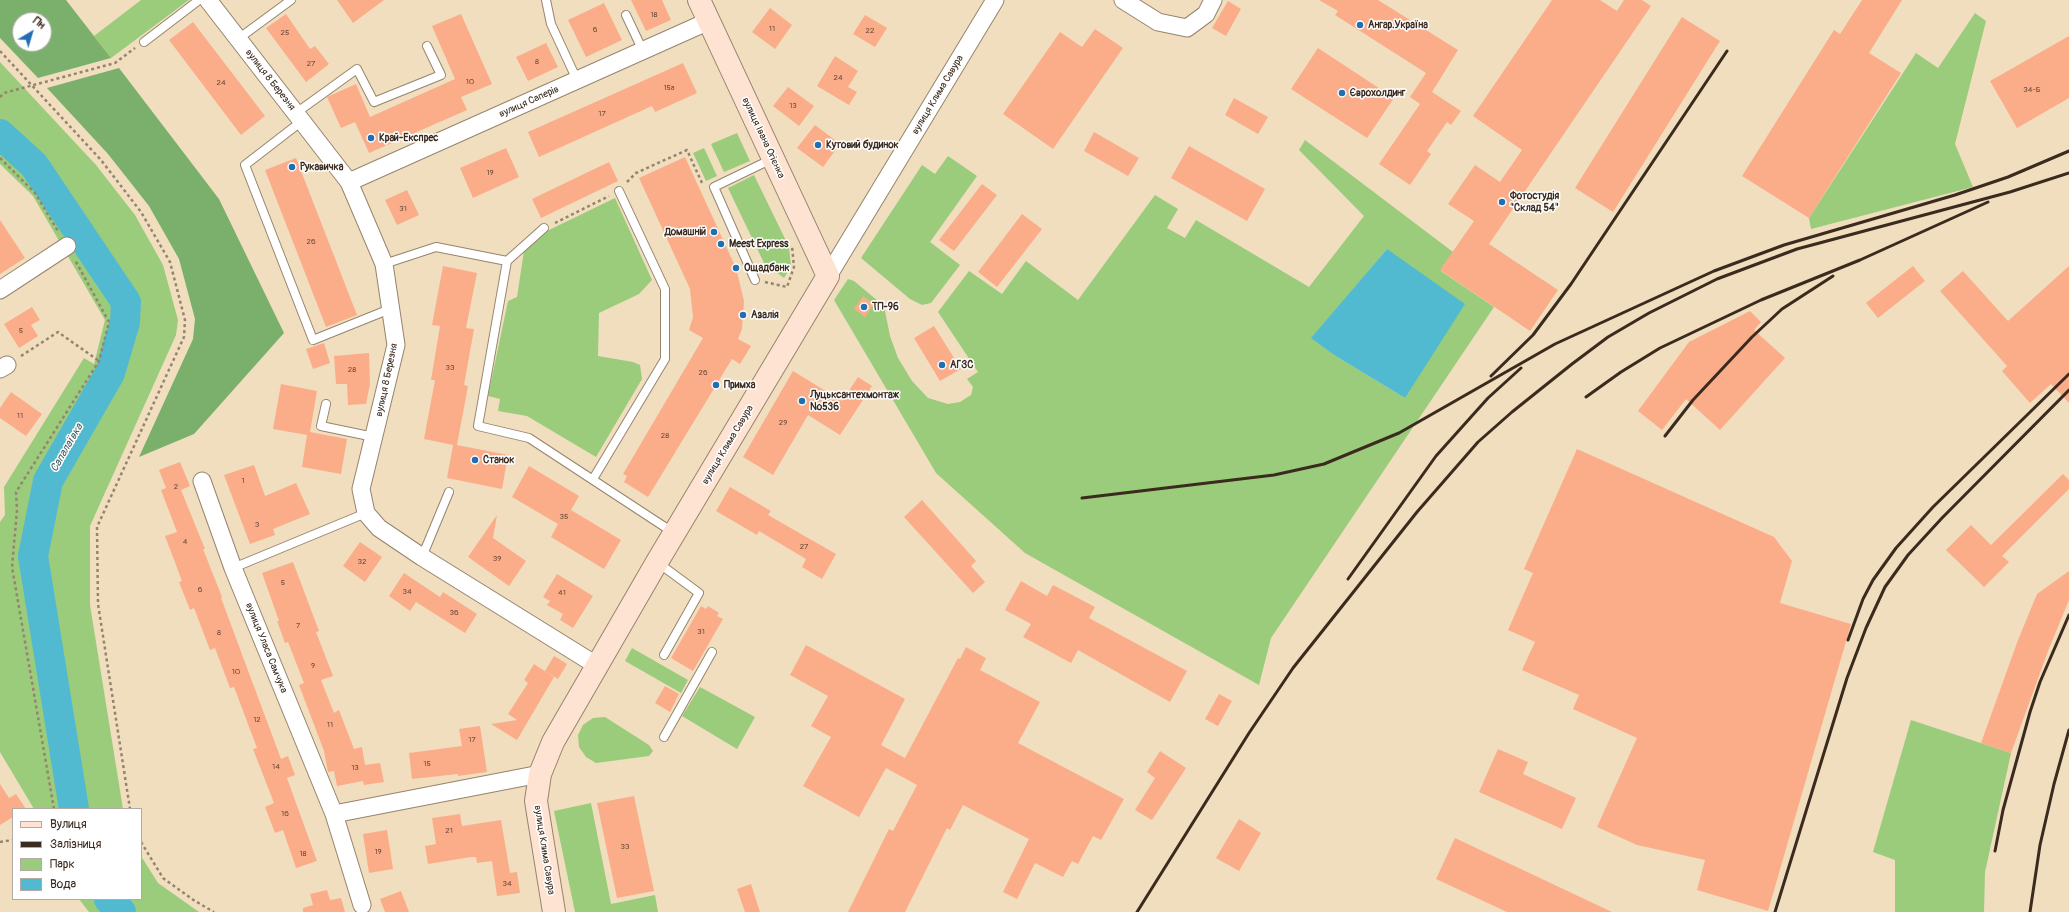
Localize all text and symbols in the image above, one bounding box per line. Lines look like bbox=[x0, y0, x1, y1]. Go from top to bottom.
house number: 18 bbox=[650, 10, 658, 20]
north arrow bbox=[12, 12, 52, 52]
text: Пн bbox=[30, 14, 48, 32]
place label: Ангар.Україна bbox=[1368, 19, 1428, 31]
marker: Ангар.Україна bbox=[1355, 20, 1365, 30]
house number: 11 bbox=[769, 24, 775, 34]
house number: 6 bbox=[593, 25, 597, 35]
house number: 22 bbox=[866, 26, 874, 36]
house number: 25 bbox=[281, 28, 289, 38]
street label: вулиця 8 Березня bbox=[242, 47, 298, 113]
street label: вулиця Клима Савура bbox=[910, 53, 966, 137]
house number: 8 bbox=[535, 57, 539, 67]
house number: 27 bbox=[307, 59, 315, 69]
house number: 24 bbox=[833, 73, 843, 83]
house number: 10 bbox=[466, 77, 474, 87]
house number: 24 bbox=[216, 78, 226, 88]
street label: вулиця Саперів bbox=[497, 83, 561, 121]
house number: 15а bbox=[663, 83, 675, 93]
house number: 34-Б bbox=[2023, 85, 2041, 95]
place label: Єврохолдинг bbox=[1350, 87, 1405, 99]
marker: Єврохолдинг bbox=[1337, 88, 1347, 98]
street label: вулиця Івана Огієнка bbox=[739, 96, 787, 180]
house number: 13 bbox=[789, 101, 797, 111]
house number: 17 bbox=[598, 109, 606, 119]
place label: Край-Експрес bbox=[379, 132, 438, 144]
marker: Край-Експрес bbox=[366, 133, 376, 143]
place label: Кутовий будинок bbox=[826, 139, 899, 151]
marker: Кутовий будинок bbox=[813, 140, 823, 150]
place label: Рукавичка bbox=[300, 161, 343, 173]
marker: Рукавичка bbox=[287, 162, 297, 172]
house number: 19 bbox=[486, 168, 494, 178]
place label: Фотостудія "Склад 54" bbox=[1510, 190, 1559, 214]
marker: Фотостудія "Склад 54" bbox=[1497, 197, 1507, 207]
house number: 31 bbox=[399, 204, 407, 214]
place label: Домашній bbox=[665, 226, 706, 238]
marker: Домашній bbox=[709, 227, 719, 237]
house number: 26 bbox=[306, 237, 316, 247]
place label: Meest Express bbox=[729, 238, 788, 250]
marker: Meest Express bbox=[716, 239, 726, 249]
place label: Ощадбанк bbox=[744, 262, 790, 274]
marker: Ощадбанк bbox=[731, 263, 741, 273]
place label: ТП-96 bbox=[872, 301, 899, 313]
marker: ТП-96 bbox=[859, 302, 869, 312]
place label: Азалія bbox=[751, 309, 779, 321]
marker: Азалія bbox=[738, 310, 748, 320]
house number: 5 bbox=[19, 326, 23, 336]
street label: вулиця 8 Березня bbox=[373, 342, 401, 418]
place label: АГЗС bbox=[950, 359, 973, 371]
marker: АГЗС bbox=[937, 360, 947, 370]
house number: 33 bbox=[446, 363, 454, 373]
house number: 28 bbox=[348, 365, 356, 375]
house number: 26 bbox=[698, 368, 708, 378]
place label: Примха bbox=[724, 379, 755, 391]
marker: Примха bbox=[711, 380, 721, 390]
place label: Луцьксантехмонтаж №536 bbox=[810, 389, 899, 412]
marker: Луцьксантехмонтаж №536 bbox=[797, 396, 807, 406]
street label: вулиця Клима Савура bbox=[700, 403, 756, 487]
house number: 11 bbox=[17, 411, 23, 421]
house number: 29 bbox=[779, 418, 787, 428]
water label: Сапалаївка bbox=[48, 422, 86, 474]
house number: 28 bbox=[661, 431, 669, 441]
place label: Станок bbox=[483, 454, 514, 466]
marker: Станок bbox=[470, 455, 480, 465]
house number: 1 bbox=[241, 476, 245, 486]
house number: 2 bbox=[174, 482, 178, 492]
house number: 35 bbox=[560, 512, 568, 522]
house number: 3 bbox=[255, 520, 259, 530]
house number: 4 bbox=[183, 537, 187, 547]
house number: 27 bbox=[800, 542, 808, 552]
house number: 39 bbox=[493, 554, 501, 564]
house number: 32 bbox=[358, 557, 366, 567]
house number: 5 bbox=[281, 578, 285, 588]
house number: 6 bbox=[198, 585, 202, 595]
house number: 34 bbox=[402, 587, 412, 597]
house number: 41 bbox=[558, 588, 566, 598]
street label: вулиця Уласа Самчука bbox=[242, 601, 290, 695]
house number: 36 bbox=[449, 608, 459, 618]
house number: 7 bbox=[296, 621, 300, 631]
house number: 31 bbox=[697, 627, 705, 637]
house number: 8 bbox=[217, 628, 221, 638]
house number: 9 bbox=[311, 661, 315, 671]
house number: 10 bbox=[232, 667, 240, 677]
house number: 12 bbox=[253, 715, 261, 725]
house number: 11 bbox=[327, 720, 333, 730]
house number: 17 bbox=[468, 735, 476, 745]
house number: 15 bbox=[423, 759, 431, 769]
house number: 14 bbox=[272, 762, 280, 772]
house number: 13 bbox=[351, 763, 359, 773]
street label: вулиця Клима Савура bbox=[531, 804, 557, 896]
legend bbox=[12, 808, 142, 900]
house number: 16 bbox=[281, 809, 289, 819]
text: Вулиця bbox=[50, 817, 87, 832]
house number: 21 bbox=[445, 826, 453, 836]
text: Залізниця bbox=[50, 837, 102, 852]
house number: 33 bbox=[621, 842, 629, 852]
house number: 19 bbox=[374, 847, 382, 857]
house number: 18 bbox=[299, 849, 307, 859]
text: Парк bbox=[50, 857, 75, 872]
text: Вода bbox=[50, 877, 76, 892]
house number: 34 bbox=[502, 879, 512, 889]

